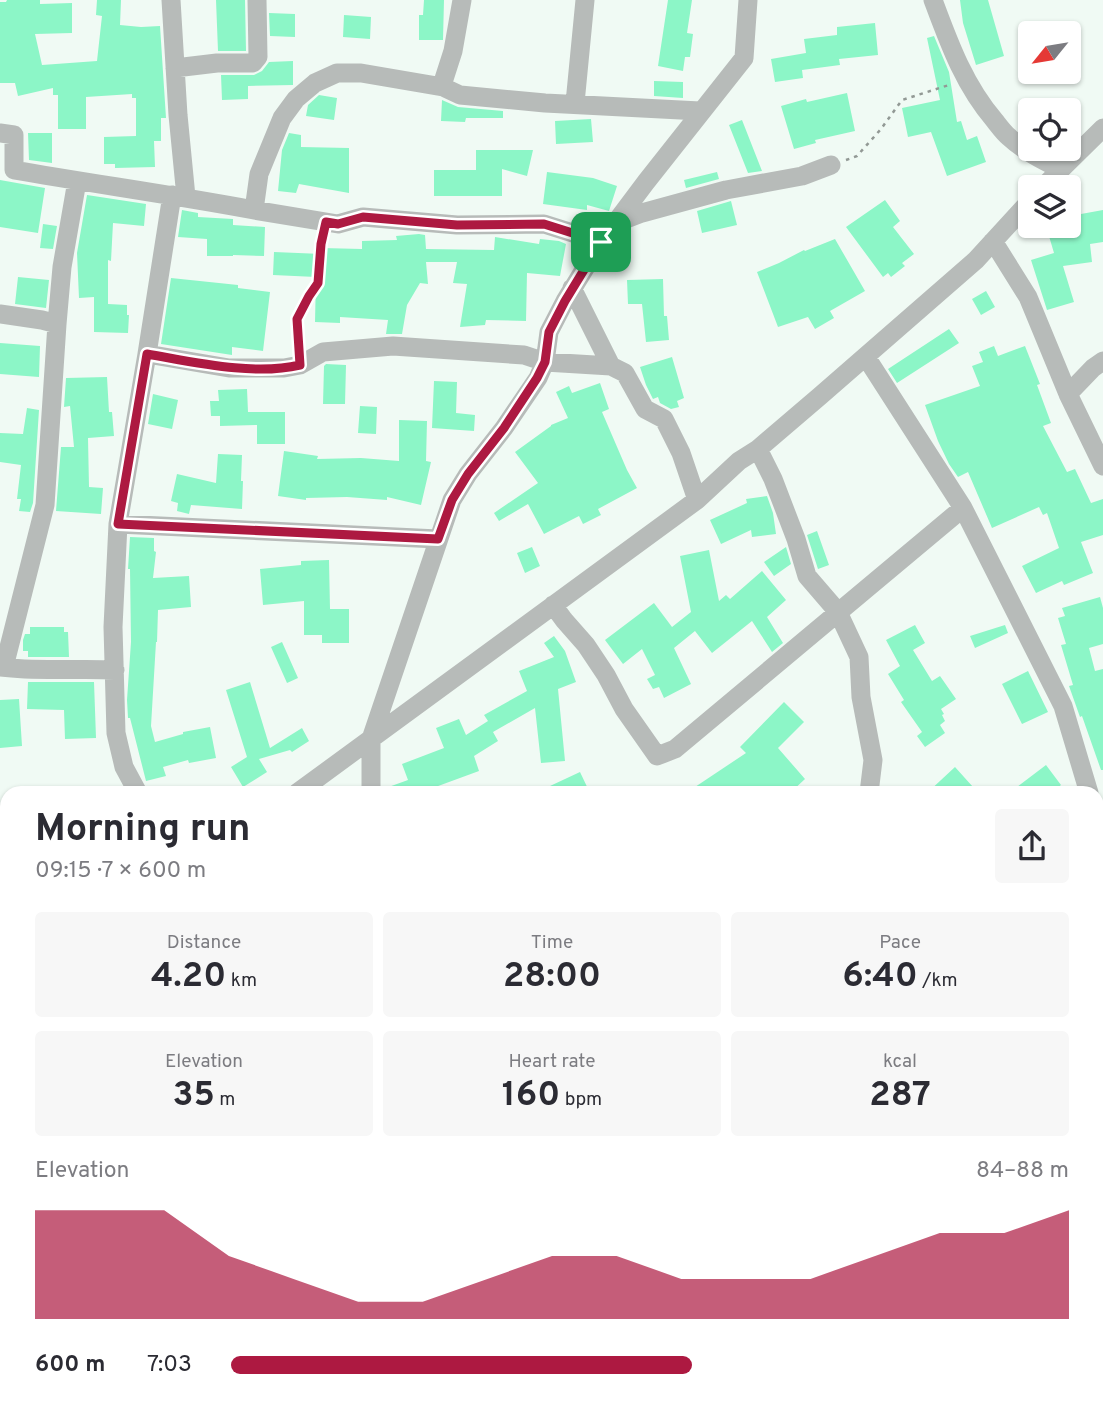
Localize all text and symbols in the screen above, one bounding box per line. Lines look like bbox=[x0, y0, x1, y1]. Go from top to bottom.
north arrow bbox=[1018, 21, 1082, 84]
map controls bbox=[1018, 21, 1081, 238]
button: locate bbox=[1018, 98, 1081, 161]
button: layers bbox=[1018, 175, 1081, 238]
pin bbox=[571, 212, 631, 272]
icon: arrive bbox=[582, 223, 620, 261]
text: Morning run bbox=[35, 806, 251, 855]
button: share bbox=[995, 809, 1069, 883]
text: 09:15 · 7 × 600 m bbox=[35, 857, 206, 886]
text: Distance bbox=[167, 931, 241, 955]
text: Time bbox=[531, 931, 573, 955]
text: Pace bbox=[879, 931, 921, 955]
text: 4.20 bbox=[151, 955, 226, 999]
text: 28:00 bbox=[503, 955, 601, 999]
text: 6:40 bbox=[842, 955, 918, 999]
text: km bbox=[226, 969, 257, 993]
text: /km bbox=[918, 969, 958, 993]
text: Elevation bbox=[165, 1050, 243, 1074]
text: Heart rate bbox=[509, 1050, 595, 1074]
text: kcal bbox=[883, 1050, 917, 1074]
text: 35 bbox=[173, 1074, 215, 1118]
text: 160 bbox=[502, 1074, 560, 1118]
text: 287 bbox=[869, 1074, 931, 1118]
text: m bbox=[215, 1088, 235, 1112]
text: bpm bbox=[560, 1088, 602, 1112]
text: Elevation bbox=[35, 1157, 130, 1186]
text: 84–88 m bbox=[976, 1157, 1069, 1186]
text: 600 m bbox=[35, 1351, 105, 1380]
text: 7:03 bbox=[147, 1351, 192, 1380]

